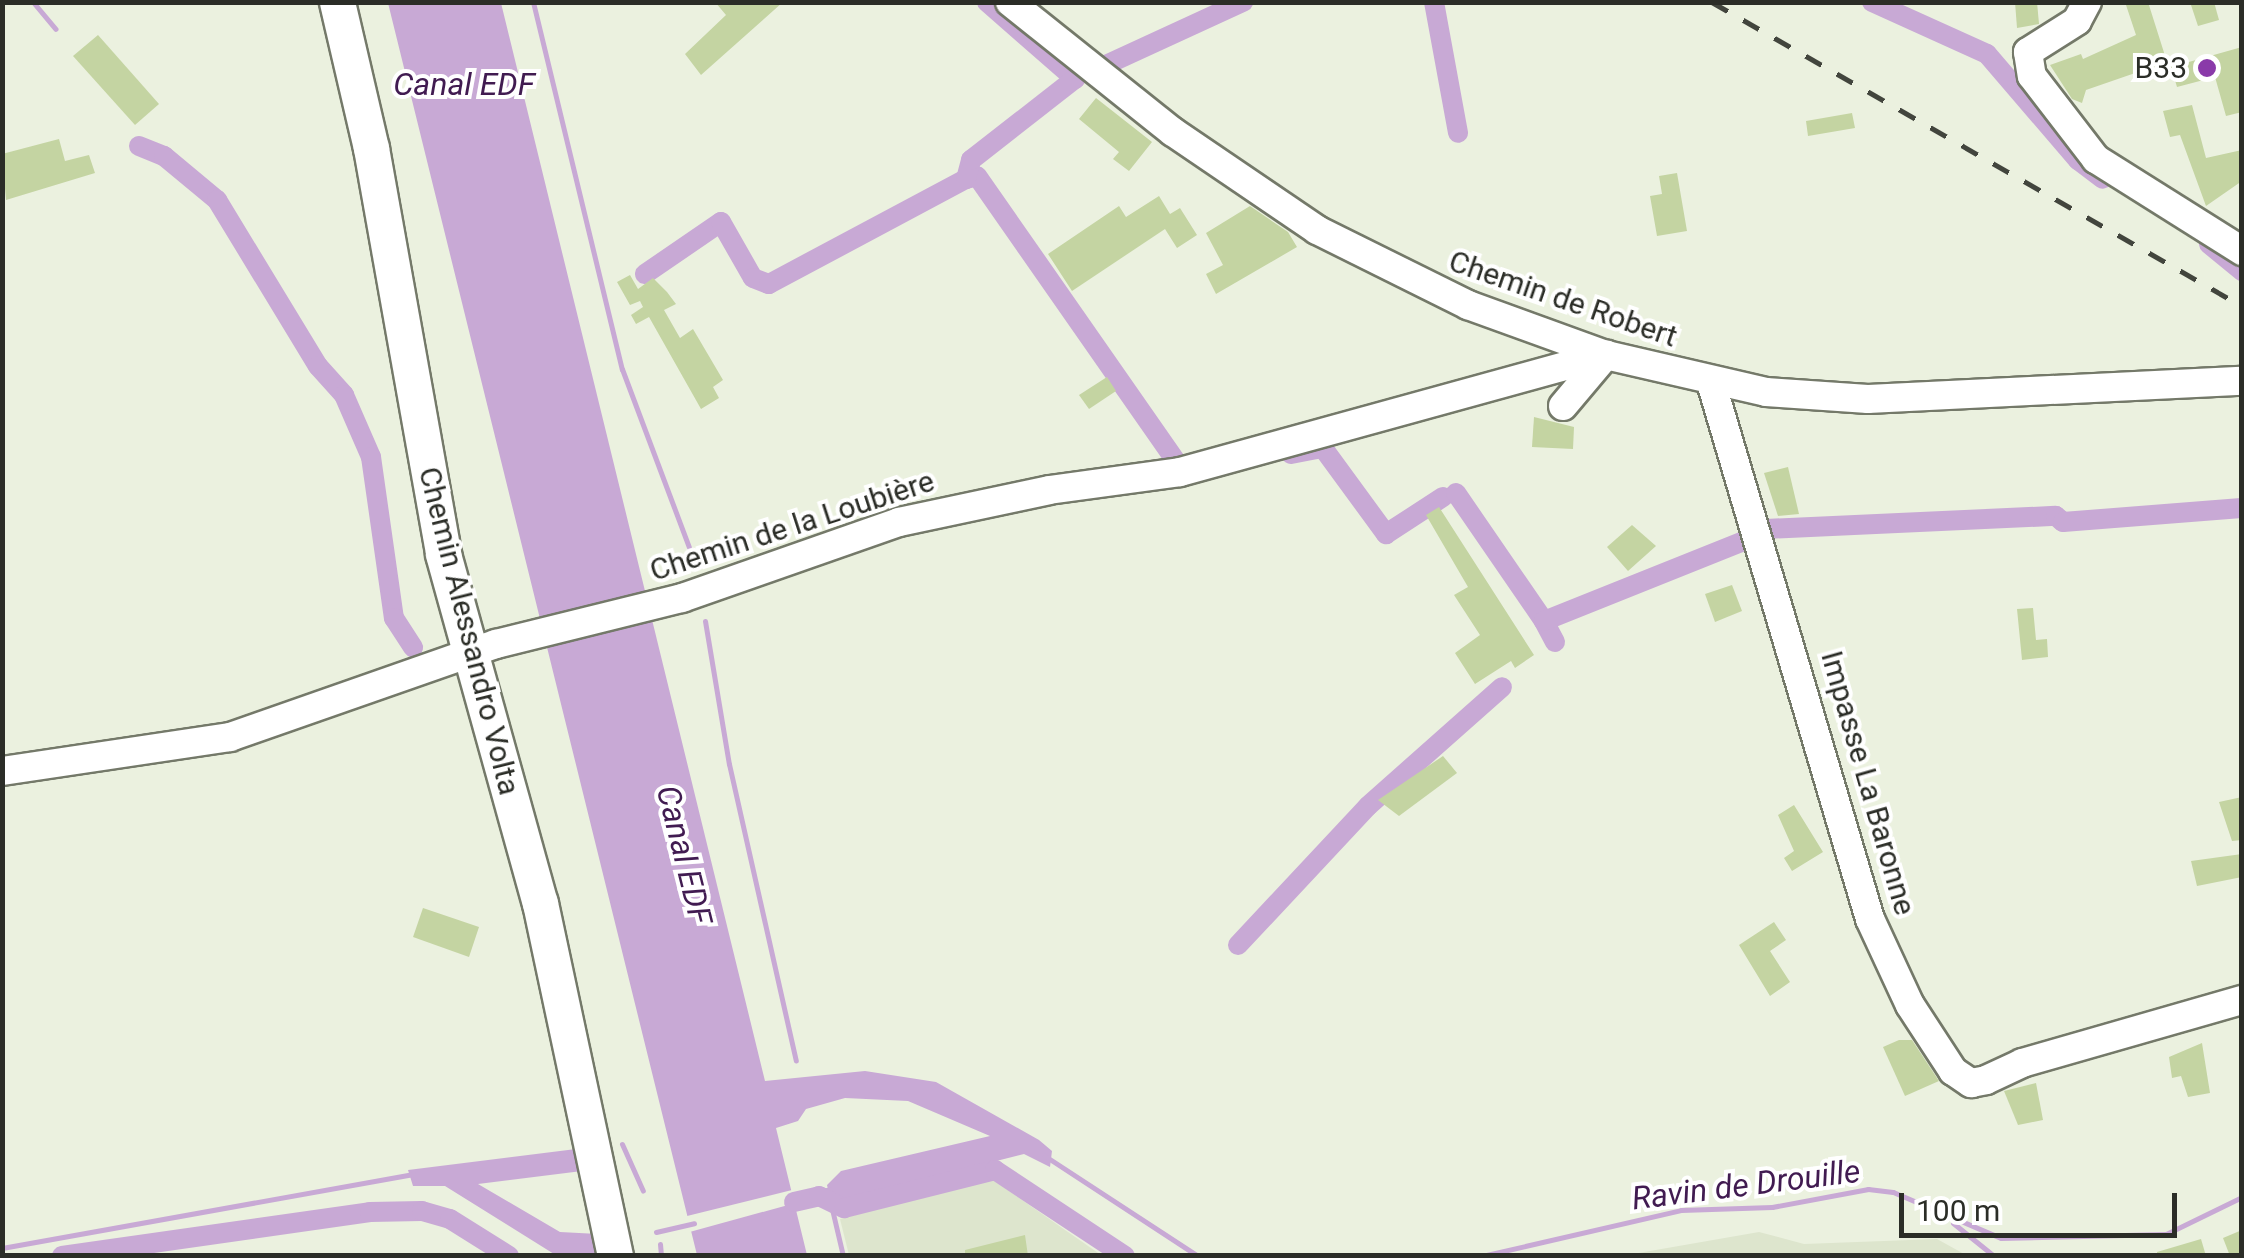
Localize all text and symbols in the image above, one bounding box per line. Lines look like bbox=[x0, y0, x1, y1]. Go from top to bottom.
place label: B33 bbox=[2135, 50, 2187, 86]
marker: B33 bbox=[2196, 57, 2218, 79]
water label: Canal EDF bbox=[393, 65, 535, 103]
street label: Chemin de Robert bbox=[1444, 243, 1682, 355]
street label: Chemin Alessandro Volta bbox=[411, 463, 527, 799]
street label: Chemin de la Loubière bbox=[645, 463, 939, 589]
street label: Impasse La Baronne bbox=[1813, 647, 1923, 919]
water label: Canal EDF bbox=[648, 782, 720, 928]
water label: Ravin de Drouille bbox=[1630, 1152, 1862, 1218]
scale bar bbox=[1904, 1173, 2182, 1235]
text: 100 m bbox=[1916, 1193, 2000, 1228]

